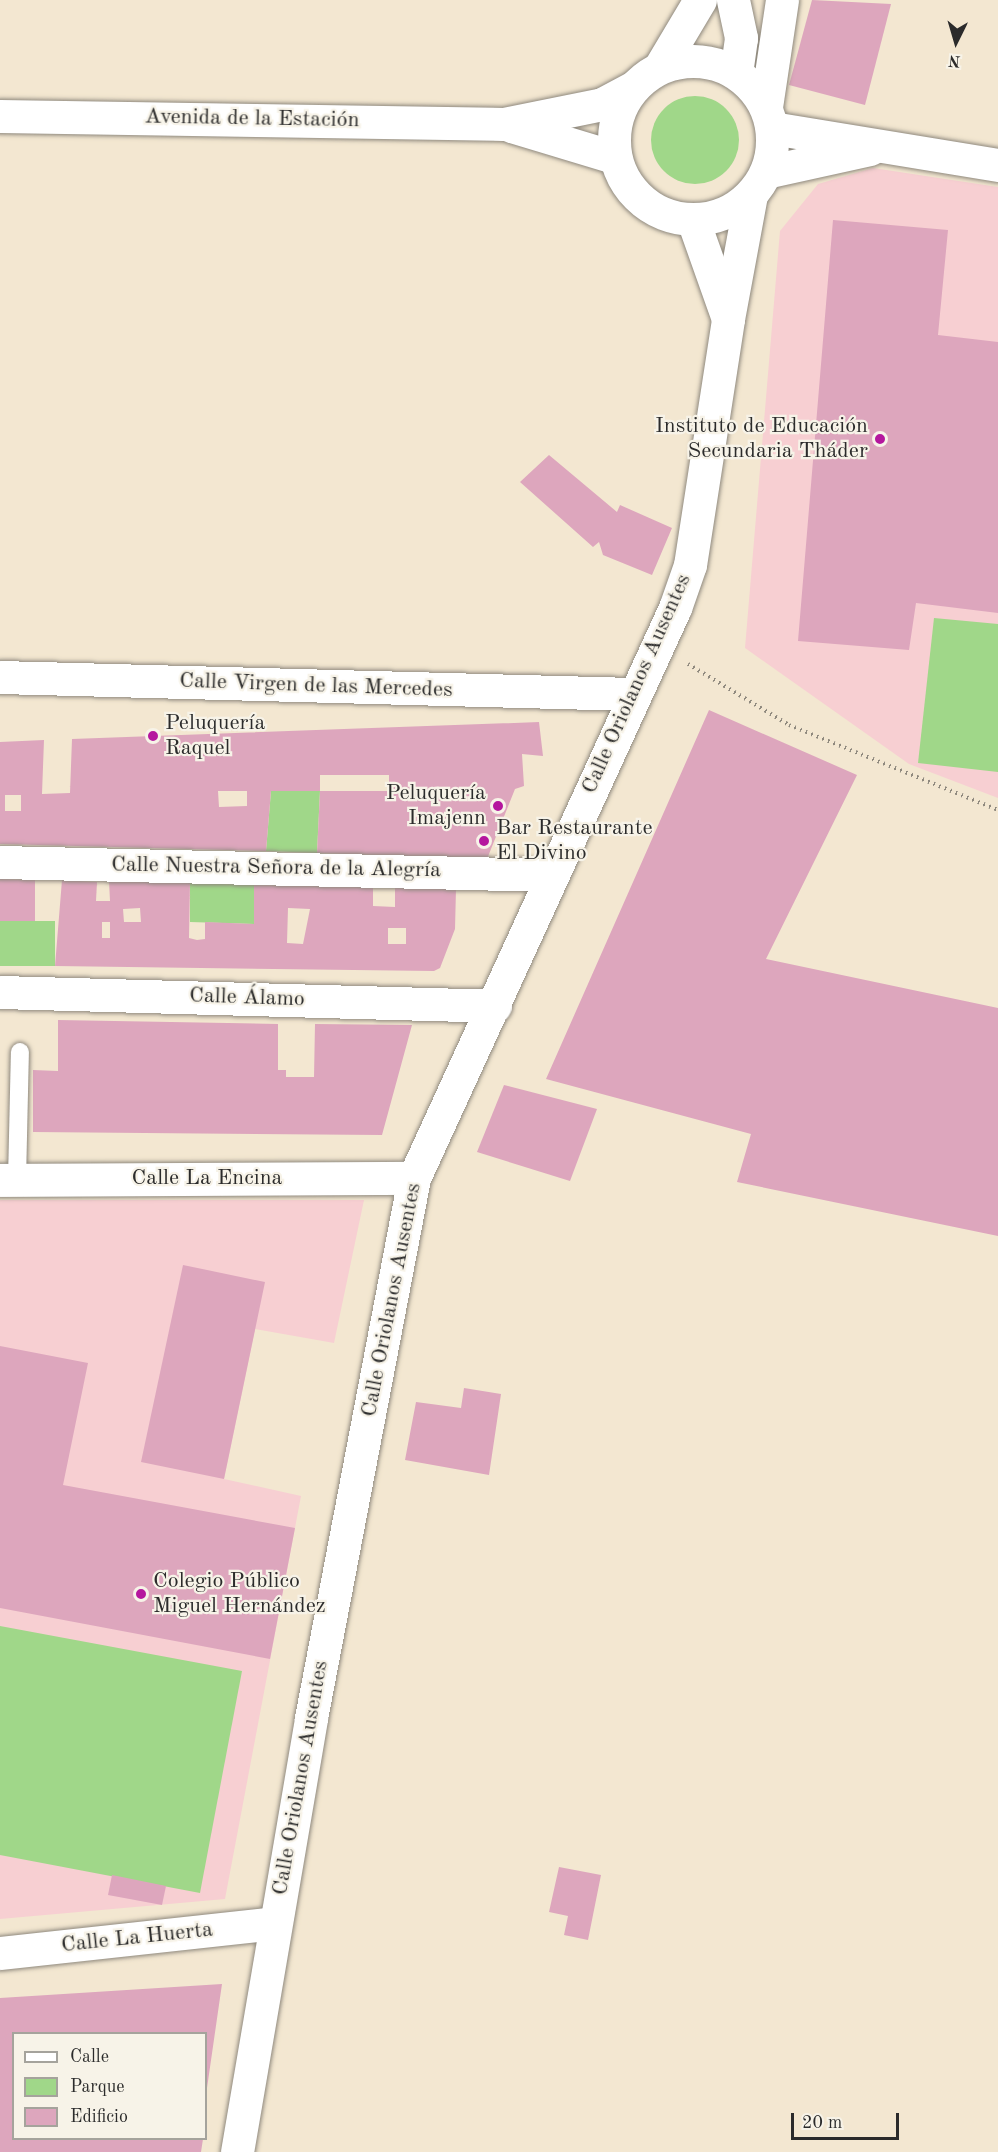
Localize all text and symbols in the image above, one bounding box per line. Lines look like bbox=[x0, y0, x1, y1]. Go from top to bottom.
north arrow bbox=[926, 12, 986, 72]
text: N bbox=[948, 51, 961, 68]
street label: Avenida de la Estación bbox=[144, 104, 360, 134]
place label: Instituto de Educación Secundaria Tháder bbox=[655, 413, 868, 464]
marker: Instituto de Educación Secundaria Tháder bbox=[873, 432, 887, 446]
street label: Calle Oriolanos Ausentes bbox=[577, 570, 697, 798]
street label: Calle Virgen de las Mercedes bbox=[179, 668, 453, 704]
place label: Peluquería Raquel bbox=[165, 710, 265, 762]
marker: Peluquería Raquel bbox=[146, 729, 160, 743]
place label: Peluquería Imajenn bbox=[386, 780, 486, 831]
marker: Peluquería Imajenn bbox=[491, 799, 505, 813]
place label: Bar Restaurante El Divino bbox=[496, 815, 653, 866]
marker: Bar Restaurante El Divino bbox=[477, 834, 491, 848]
street label: Calle Nuestra Señora de la Alegría bbox=[111, 852, 441, 884]
street label: Calle Álamo bbox=[189, 983, 305, 1013]
street label: Calle La Encina bbox=[132, 1166, 282, 1192]
street label: Calle Oriolanos Ausentes bbox=[356, 1181, 428, 1419]
place label: Colegio Público Miguel Hernández bbox=[153, 1568, 326, 1620]
marker: Colegio Público Miguel Hernández bbox=[134, 1587, 148, 1601]
street label: Calle Oriolanos Ausentes bbox=[267, 1659, 335, 1897]
street label: Calle La Huerta bbox=[60, 1917, 214, 1959]
legend bbox=[12, 2032, 207, 2140]
text: Calle bbox=[70, 2048, 109, 2066]
text: Parque bbox=[70, 2078, 125, 2096]
scale bar bbox=[794, 2101, 902, 2139]
text: Edificio bbox=[70, 2108, 128, 2126]
text: 20 m bbox=[802, 2114, 842, 2132]

